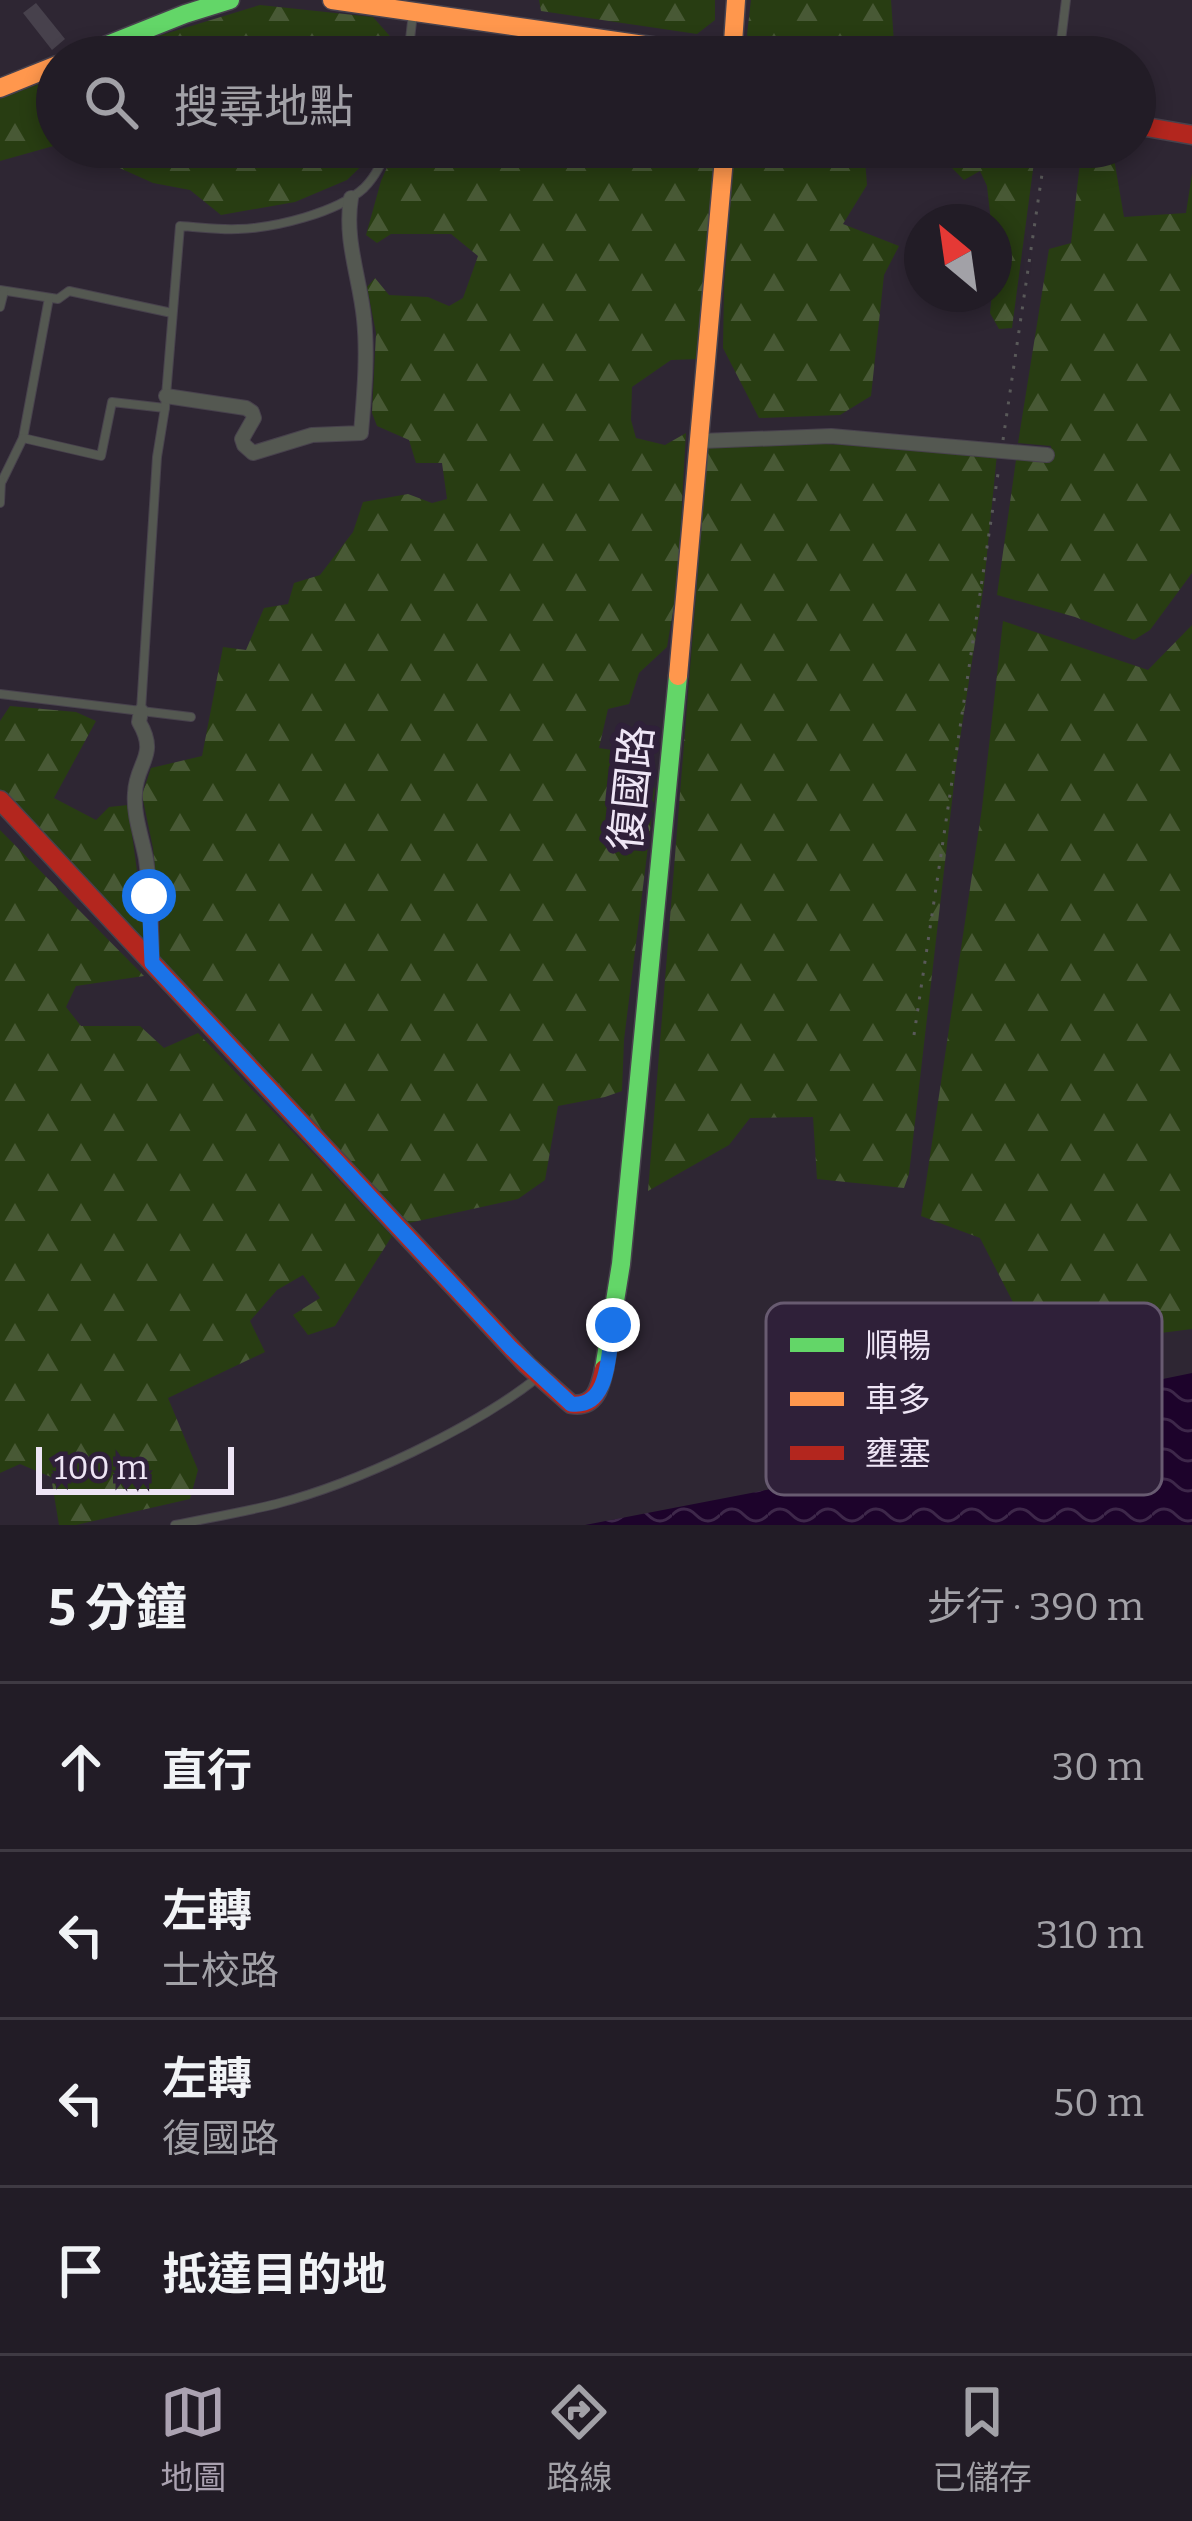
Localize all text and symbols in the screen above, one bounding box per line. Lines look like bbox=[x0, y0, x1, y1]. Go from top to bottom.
search box bbox=[36, 36, 1156, 168]
icon: search bbox=[78, 69, 144, 135]
text: 搜尋地點 bbox=[174, 80, 354, 134]
north arrow bbox=[904, 204, 1012, 312]
street label: 復國路 bbox=[601, 723, 663, 853]
route start bbox=[122, 869, 176, 923]
route end bbox=[586, 1298, 640, 1352]
legend bbox=[766, 1303, 1162, 1495]
text: 順暢 bbox=[865, 1326, 931, 1366]
text: 車多 bbox=[865, 1380, 931, 1420]
text: 壅塞 bbox=[865, 1434, 931, 1474]
scale bar bbox=[36, 1441, 234, 1494]
text: 100 m bbox=[54, 1448, 148, 1488]
text: 5 分鐘 bbox=[48, 1577, 187, 1639]
text: 步行 · 390 m bbox=[927, 1584, 1144, 1630]
icon: ahead bbox=[48, 1734, 114, 1800]
text: 直行 bbox=[162, 1744, 252, 1798]
text: 30 m bbox=[1052, 1744, 1144, 1790]
text: 左轉 bbox=[162, 1884, 252, 1938]
icon: left bbox=[48, 1902, 114, 1968]
text: 310 m bbox=[1036, 1912, 1144, 1958]
text: 士校路 bbox=[162, 1948, 279, 1994]
text: 左轉 bbox=[162, 2052, 252, 2106]
icon: left bbox=[48, 2070, 114, 2136]
text: 50 m bbox=[1053, 2080, 1144, 2126]
text: 復國路 bbox=[162, 2116, 279, 2162]
icon: arrive bbox=[48, 2238, 114, 2304]
text: 抵達目的地 bbox=[162, 2248, 387, 2302]
tab: 地圖 bbox=[160, 2379, 226, 2499]
tab: 路線 bbox=[546, 2379, 612, 2499]
tab: 已儲存 bbox=[933, 2379, 1032, 2499]

